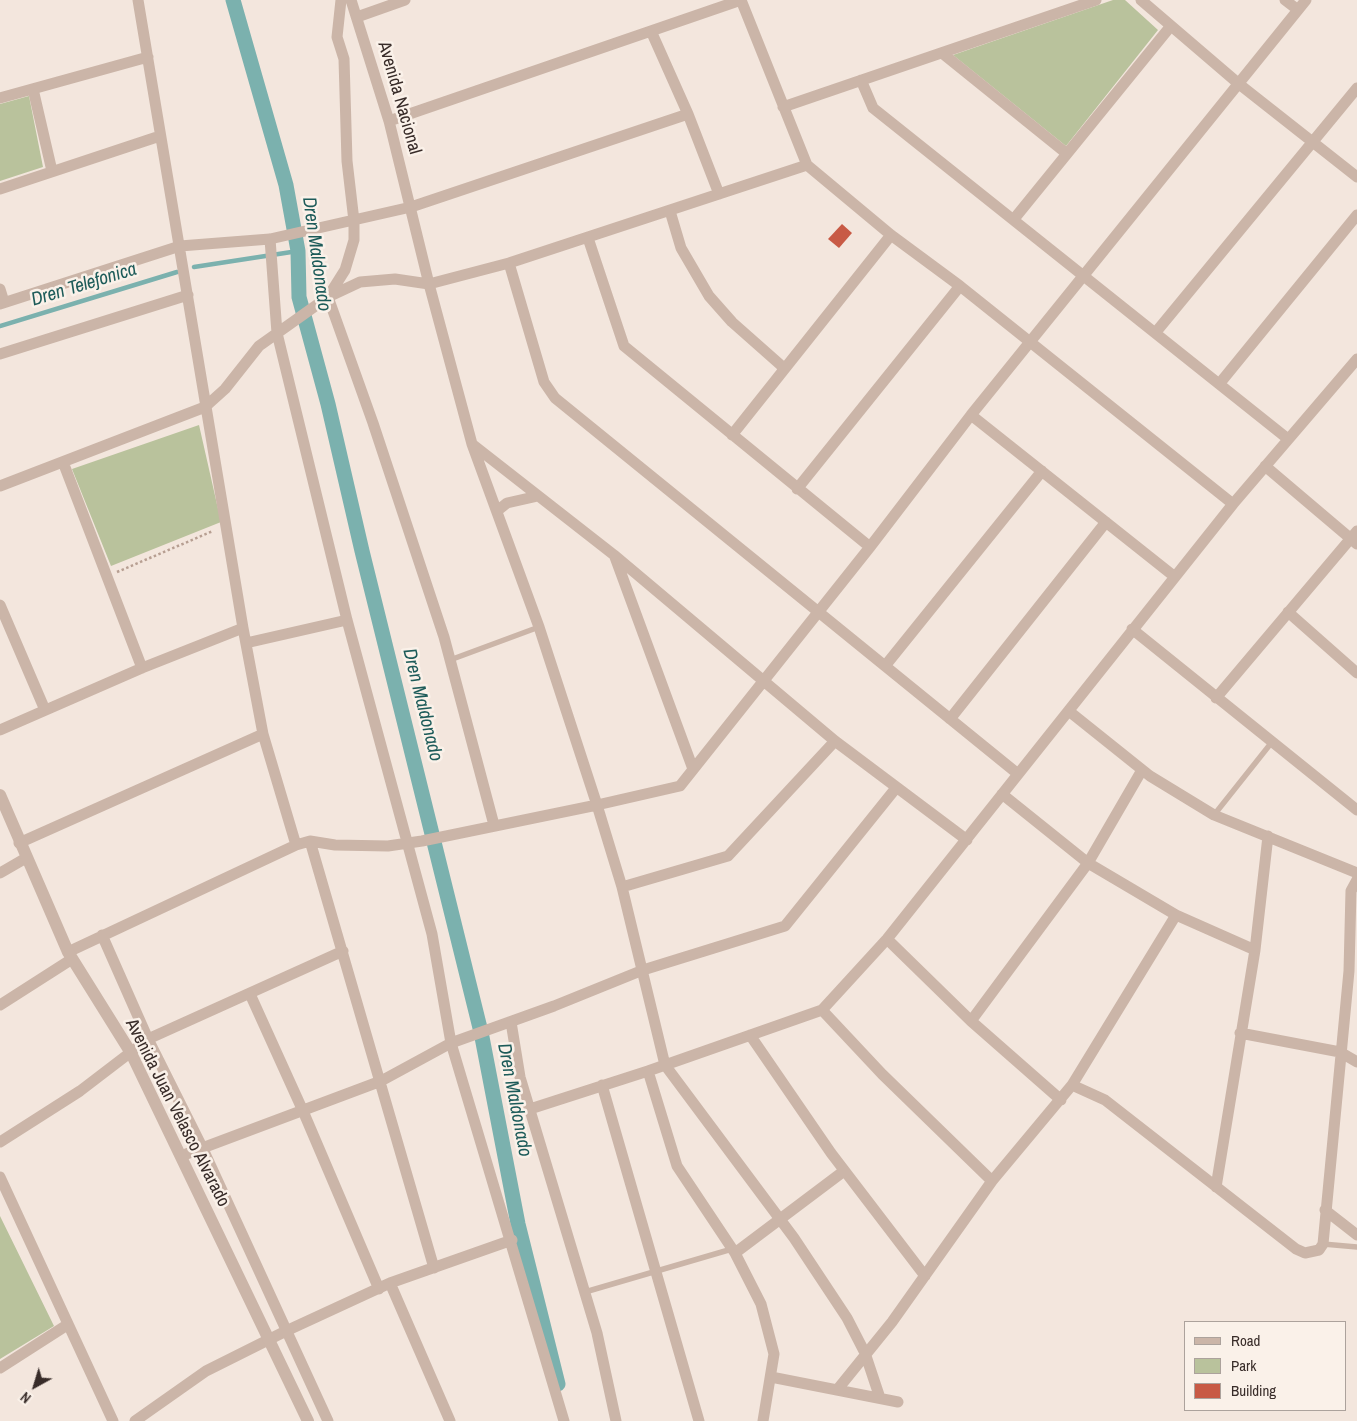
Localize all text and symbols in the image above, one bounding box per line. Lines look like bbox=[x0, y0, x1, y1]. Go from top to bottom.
street label: Avenida Nacional bbox=[373, 39, 425, 157]
water label: Dren Maldonado bbox=[297, 195, 335, 313]
water label: Dren Telefonica bbox=[29, 258, 139, 312]
water label: Dren Maldonado bbox=[397, 646, 447, 764]
street label: Avenida Juan Velasco Alvarado bbox=[120, 1015, 234, 1211]
water label: Dren Maldonado bbox=[492, 1041, 536, 1159]
legend bbox=[1184, 1321, 1347, 1411]
text: Road bbox=[1231, 1330, 1260, 1351]
text: Park bbox=[1231, 1355, 1256, 1376]
north arrow bbox=[10, 1361, 60, 1411]
text: Building bbox=[1231, 1380, 1276, 1401]
text: N bbox=[17, 1388, 34, 1407]

